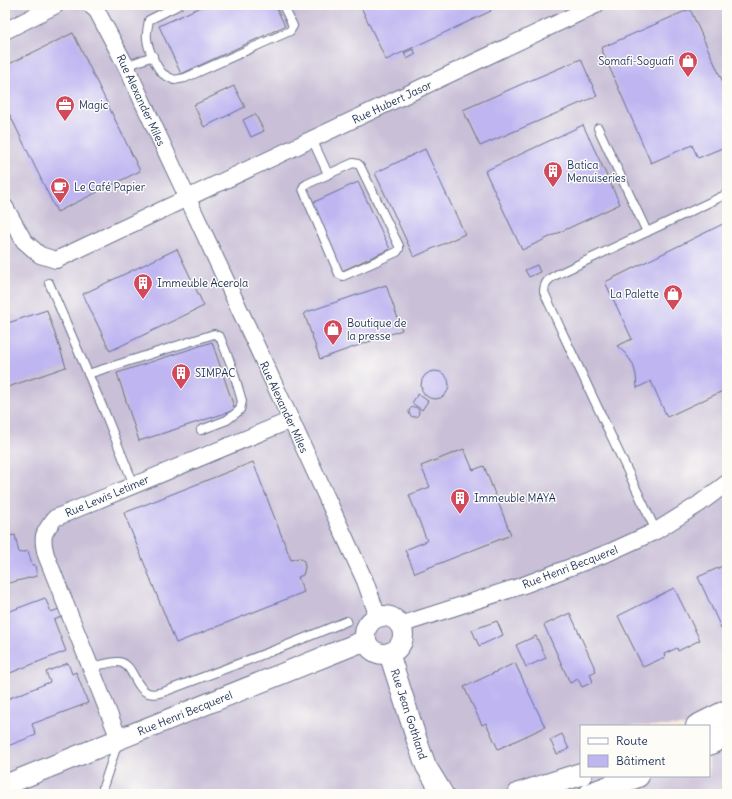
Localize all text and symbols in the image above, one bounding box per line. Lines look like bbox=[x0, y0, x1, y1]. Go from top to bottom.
shop icon: Somafi-Soguafi bbox=[677, 50, 699, 78]
street label: Rue Alexander Miles bbox=[114, 52, 168, 148]
place label: Somafi-Soguafi bbox=[598, 54, 674, 68]
street label: Rue Hubert Jasor bbox=[350, 77, 435, 127]
office icon: Magic bbox=[54, 94, 76, 122]
place label: Magic bbox=[79, 98, 109, 112]
place label: Batica Menuiseries bbox=[567, 158, 626, 185]
building icon: Batica Menuiseries bbox=[542, 160, 564, 188]
cafe icon: Le Café Papier bbox=[49, 176, 71, 204]
place label: Le Café Papier bbox=[74, 180, 146, 194]
building icon: Immeuble Acerola bbox=[132, 272, 154, 300]
place label: Immeuble Acerola bbox=[157, 276, 248, 290]
shop icon: La Palette bbox=[662, 283, 684, 311]
place label: La Palette bbox=[610, 287, 659, 301]
place label: Boutique de la presse bbox=[347, 316, 406, 343]
shop icon: Boutique de la presse bbox=[322, 318, 344, 346]
street label: Rue Alexander Miles bbox=[257, 359, 311, 455]
building icon: SIMPAC bbox=[170, 362, 192, 390]
place label: SIMPAC bbox=[195, 366, 235, 380]
street label: Rue Lewis Letimer bbox=[63, 472, 152, 520]
building icon: Immeuble MAYA bbox=[449, 487, 471, 515]
place label: Immeuble MAYA bbox=[474, 491, 556, 505]
street label: Rue Henri Becquerel bbox=[520, 542, 620, 592]
street label: Rue Jean Gothland bbox=[388, 667, 430, 762]
street label: Rue Henri Becquerel bbox=[135, 688, 235, 738]
legend bbox=[580, 725, 710, 777]
text: Route bbox=[616, 733, 648, 748]
text: Bâtiment bbox=[616, 753, 665, 768]

